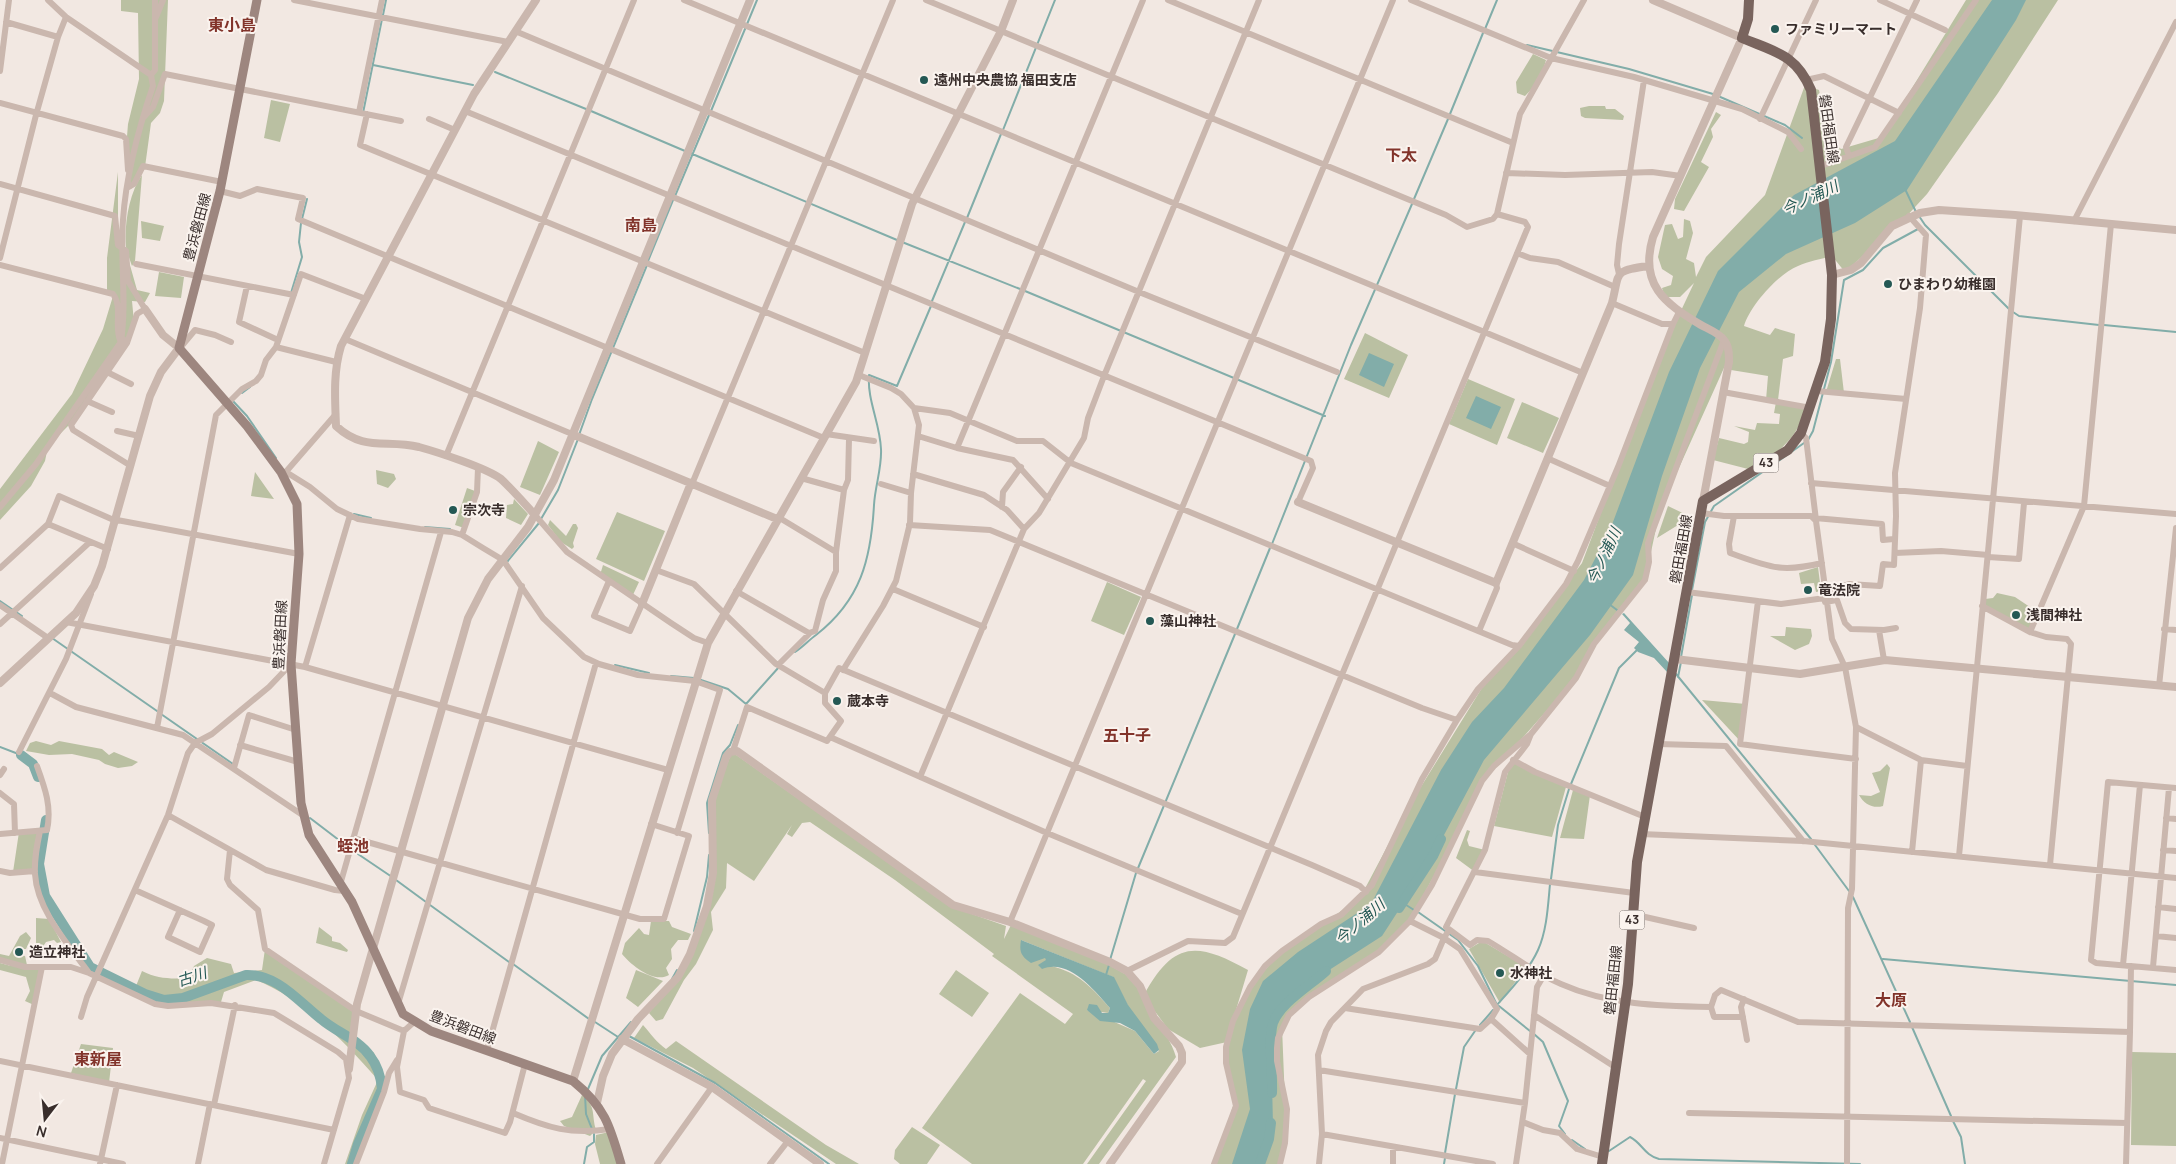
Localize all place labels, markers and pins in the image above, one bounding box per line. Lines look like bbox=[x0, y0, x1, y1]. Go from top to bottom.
place label: ファミリーマート bbox=[1785, 19, 1897, 38]
marker: ファミリーマート bbox=[1769, 23, 1781, 35]
place label: 遠州中央農協 福田支店 bbox=[934, 70, 1077, 89]
marker: 遠州中央農協 福田支店 bbox=[918, 74, 930, 86]
place label: ひまわり幼稚園 bbox=[1898, 274, 1996, 293]
marker: ひまわり幼稚園 bbox=[1882, 278, 1894, 290]
place label: 宗次寺 bbox=[463, 500, 505, 519]
marker: 宗次寺 bbox=[447, 504, 459, 516]
place label: 竜法院 bbox=[1818, 580, 1860, 599]
marker: 竜法院 bbox=[1802, 584, 1814, 596]
place label: 浅間神社 bbox=[2026, 605, 2082, 624]
marker: 浅間神社 bbox=[2010, 609, 2022, 621]
place label: 藻山神社 bbox=[1160, 611, 1216, 630]
marker: 藻山神社 bbox=[1144, 615, 1156, 627]
place label: 蔵本寺 bbox=[847, 691, 889, 710]
marker: 蔵本寺 bbox=[831, 695, 843, 707]
place label: 造立神社 bbox=[29, 942, 85, 961]
marker: 造立神社 bbox=[13, 946, 25, 958]
place label: 水神社 bbox=[1510, 963, 1552, 982]
marker: 水神社 bbox=[1494, 967, 1506, 979]

